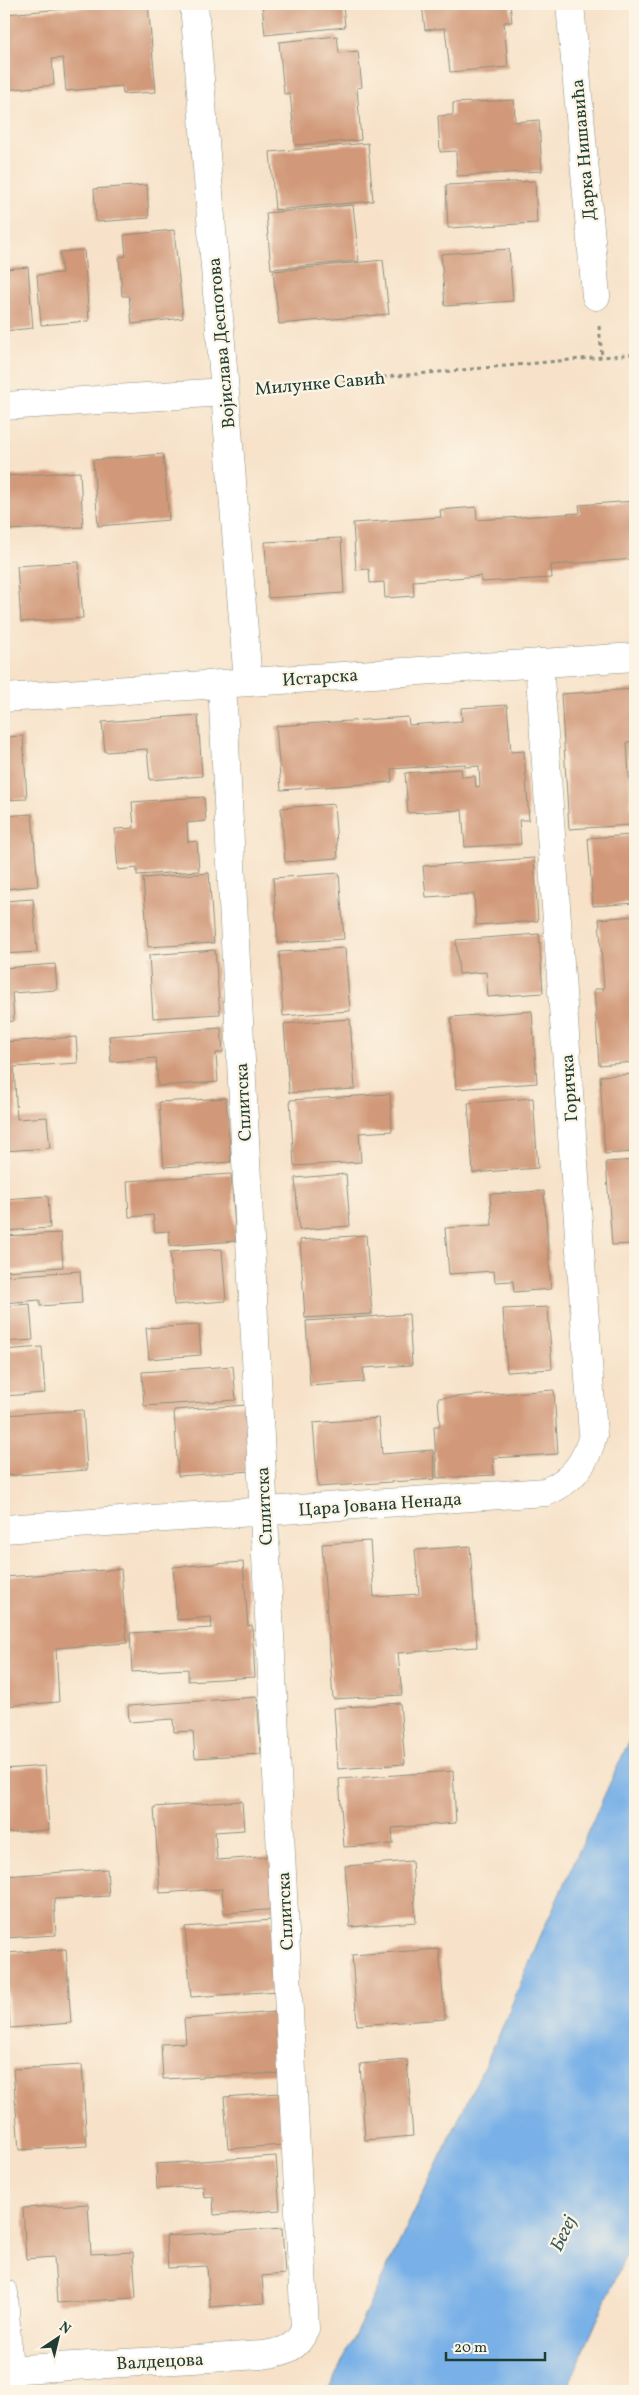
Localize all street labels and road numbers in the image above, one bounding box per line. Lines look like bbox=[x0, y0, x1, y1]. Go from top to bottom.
street label: Дарка Нишавића bbox=[566, 78, 603, 222]
street label: Војислава Деспотова bbox=[203, 256, 242, 429]
street label: Милунке Савић bbox=[254, 366, 387, 403]
street label: Истарска bbox=[281, 663, 359, 694]
street label: Горичка bbox=[556, 1053, 585, 1123]
street label: Сплитска bbox=[230, 1062, 259, 1142]
street label: Сплитска bbox=[251, 1466, 280, 1546]
street label: Цара Јована Ненада bbox=[298, 1487, 463, 1524]
street label: Сплитска bbox=[272, 1871, 301, 1951]
street label: Валдецова bbox=[116, 2348, 204, 2377]

